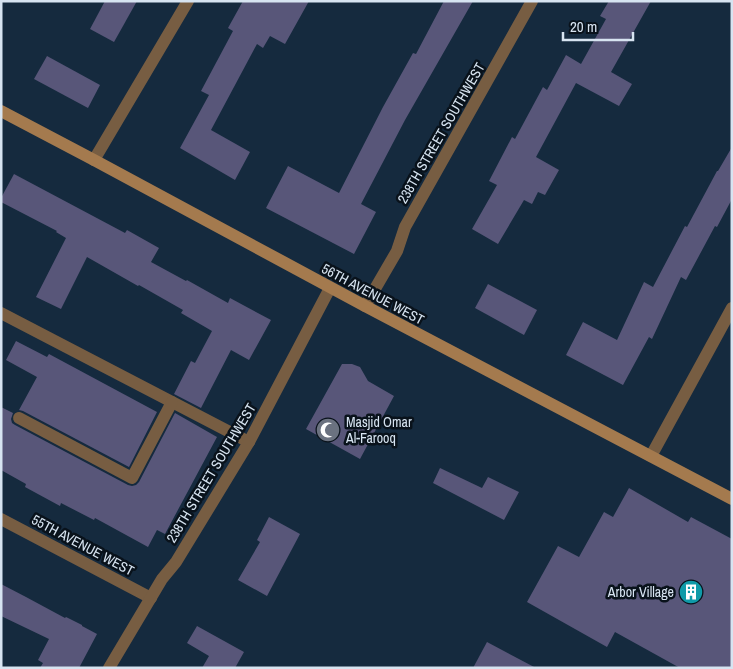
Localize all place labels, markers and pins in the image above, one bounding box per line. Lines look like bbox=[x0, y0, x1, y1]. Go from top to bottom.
place label: Masjid Omar Al-Farooq bbox=[345, 413, 412, 447]
mosque icon: Masjid Omar Al-Farooq bbox=[315, 417, 341, 443]
building icon: Arbor Village bbox=[678, 579, 704, 605]
place label: Arbor Village bbox=[607, 583, 674, 601]

